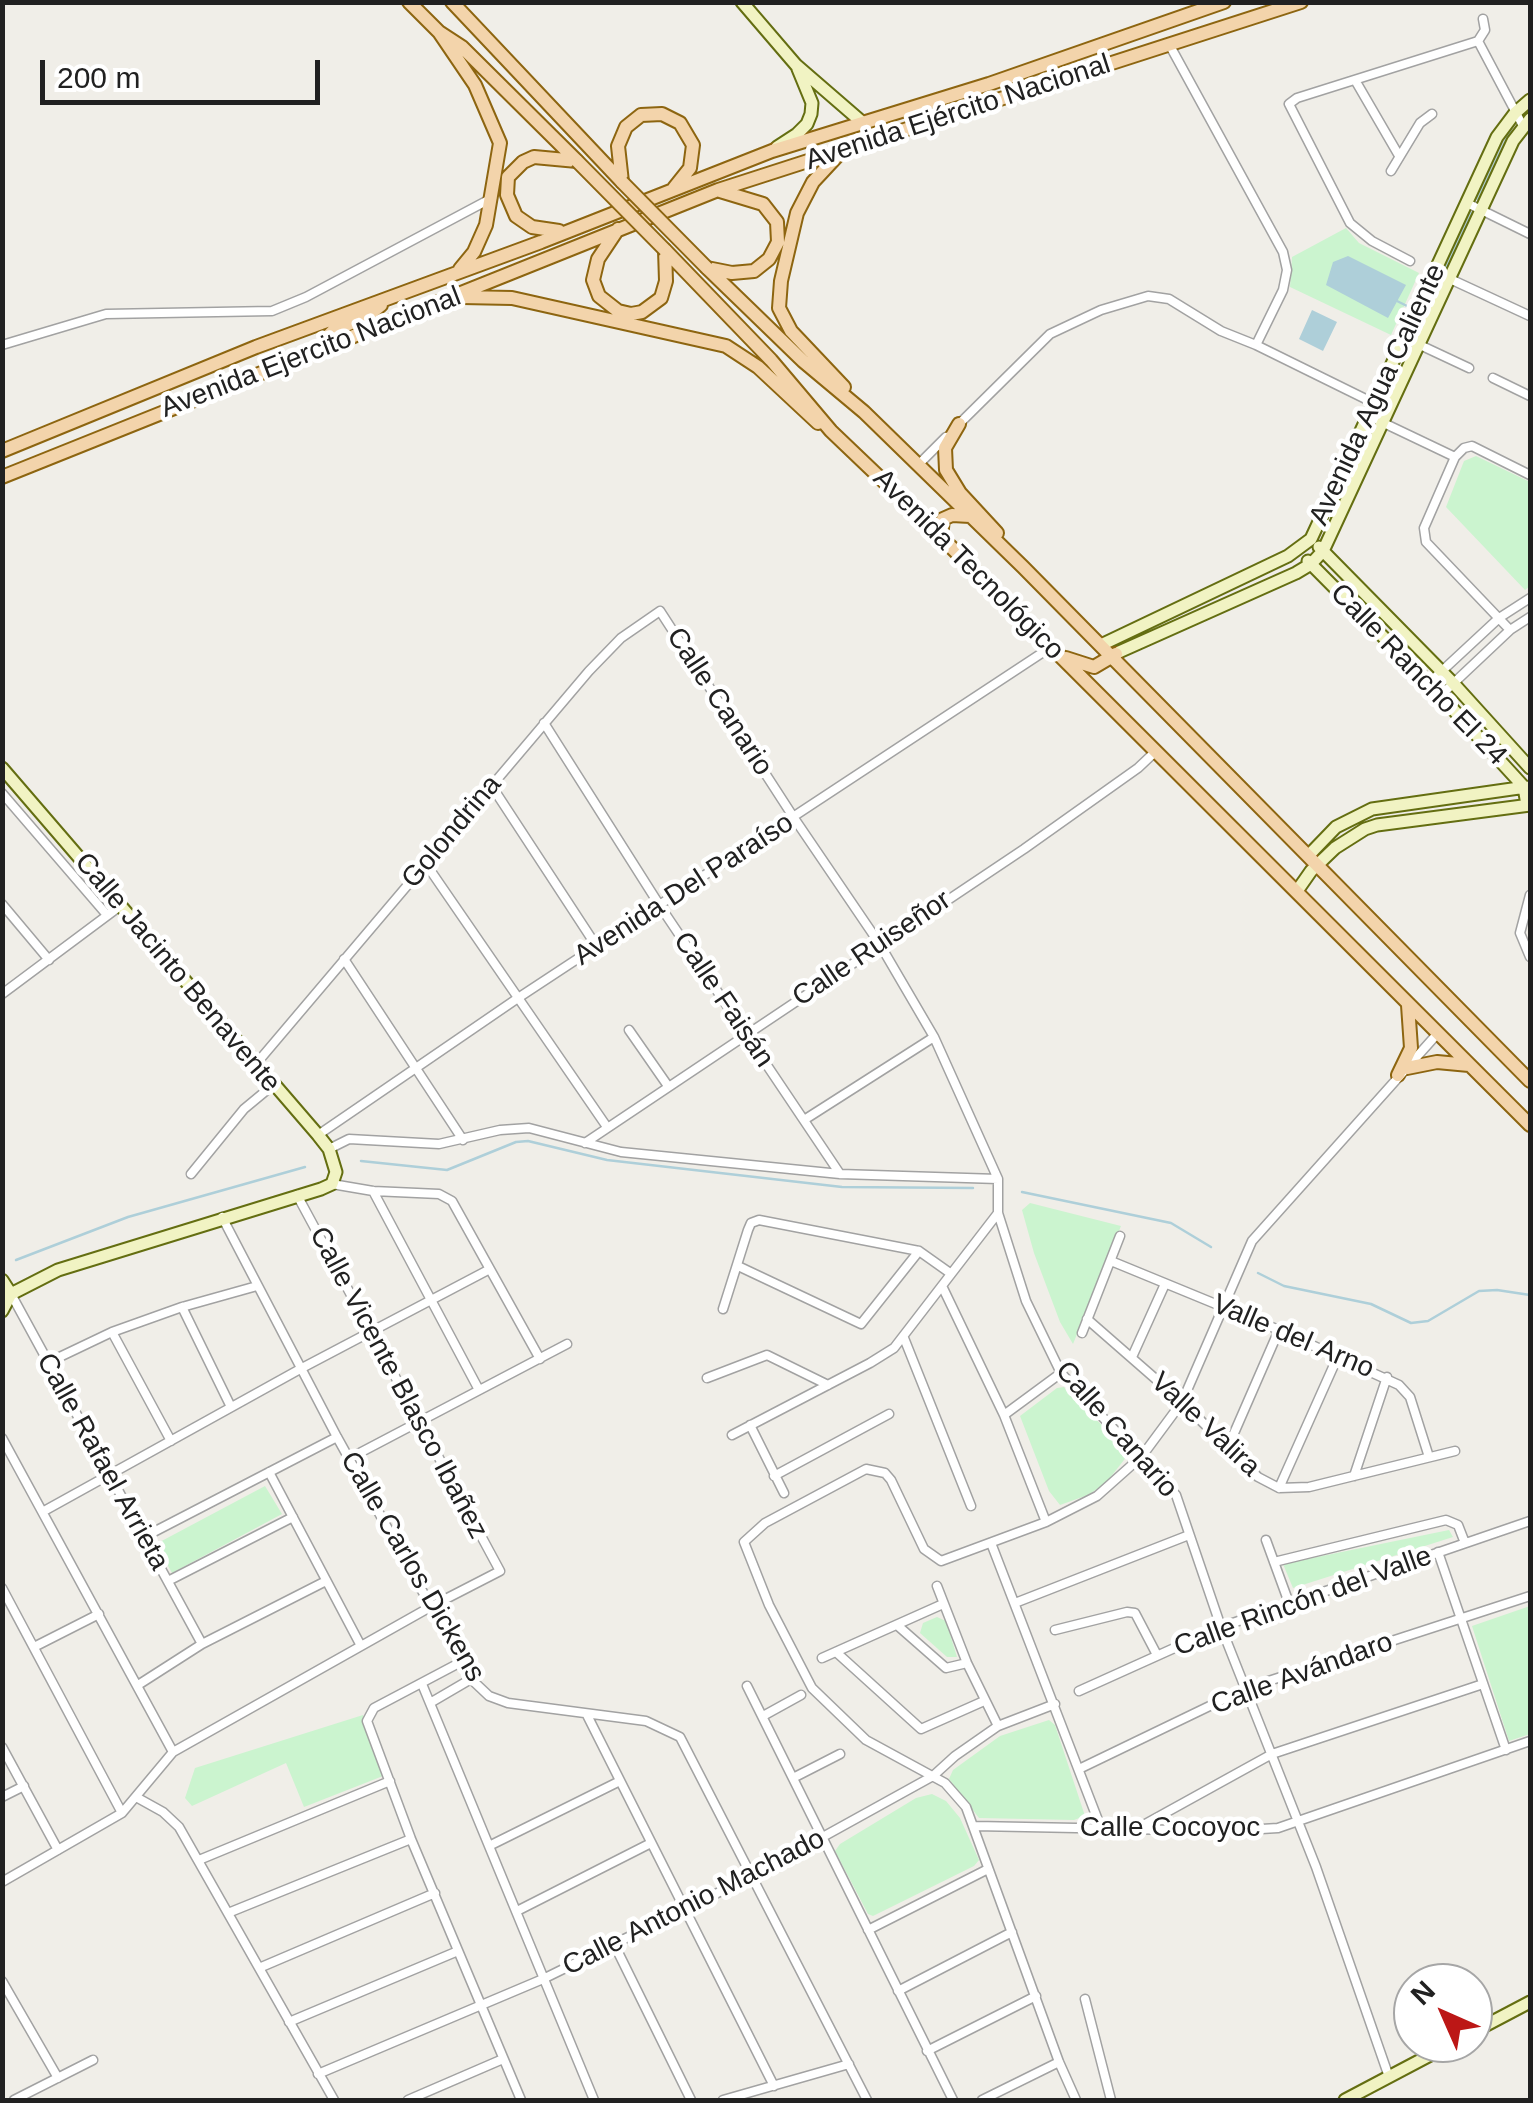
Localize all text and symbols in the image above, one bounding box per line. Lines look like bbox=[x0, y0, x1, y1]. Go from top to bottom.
scale bar bbox=[45, 40, 325, 102]
street label: Avenida Ejército Nacional bbox=[801, 48, 1115, 178]
text: 200 m bbox=[57, 61, 140, 94]
street label: Avenida Agua Caliente bbox=[1303, 259, 1453, 531]
street label: Avenida Ejercito Nacional bbox=[156, 280, 466, 426]
street label: Avenida Tecnológico bbox=[865, 462, 1071, 668]
street label: Calle Rancho El 24 bbox=[1323, 577, 1513, 773]
street label: Calle Canario bbox=[659, 622, 779, 782]
street label: Golondrina bbox=[395, 769, 509, 895]
street label: Avenida Del Paraíso bbox=[568, 807, 800, 973]
street label: Calle Jacinto Benavente bbox=[67, 847, 287, 1099]
street label: Calle Ruiseñor bbox=[786, 884, 958, 1014]
street label: Calle Faisán bbox=[666, 926, 780, 1074]
street label: Calle Vicente Blasco Ibañez bbox=[301, 1221, 495, 1545]
street label: Valle del Arno bbox=[1207, 1288, 1379, 1386]
street label: Calle Rafael Arrieta bbox=[28, 1348, 176, 1576]
street label: Calle Canario bbox=[1048, 1355, 1184, 1505]
street label: Valle Valira bbox=[1143, 1366, 1267, 1484]
street label: Calle Carlos Dickens bbox=[332, 1446, 492, 1688]
street label: Calle Rincón del Valle bbox=[1170, 1540, 1436, 1664]
street label: Calle Avándaro bbox=[1207, 1626, 1397, 1722]
street label: Calle Cocoyoc bbox=[1080, 1811, 1260, 1845]
street label: Calle Antonio Machado bbox=[557, 1822, 831, 1984]
north arrow bbox=[1393, 1963, 1493, 2063]
text: N bbox=[1405, 1975, 1441, 2011]

